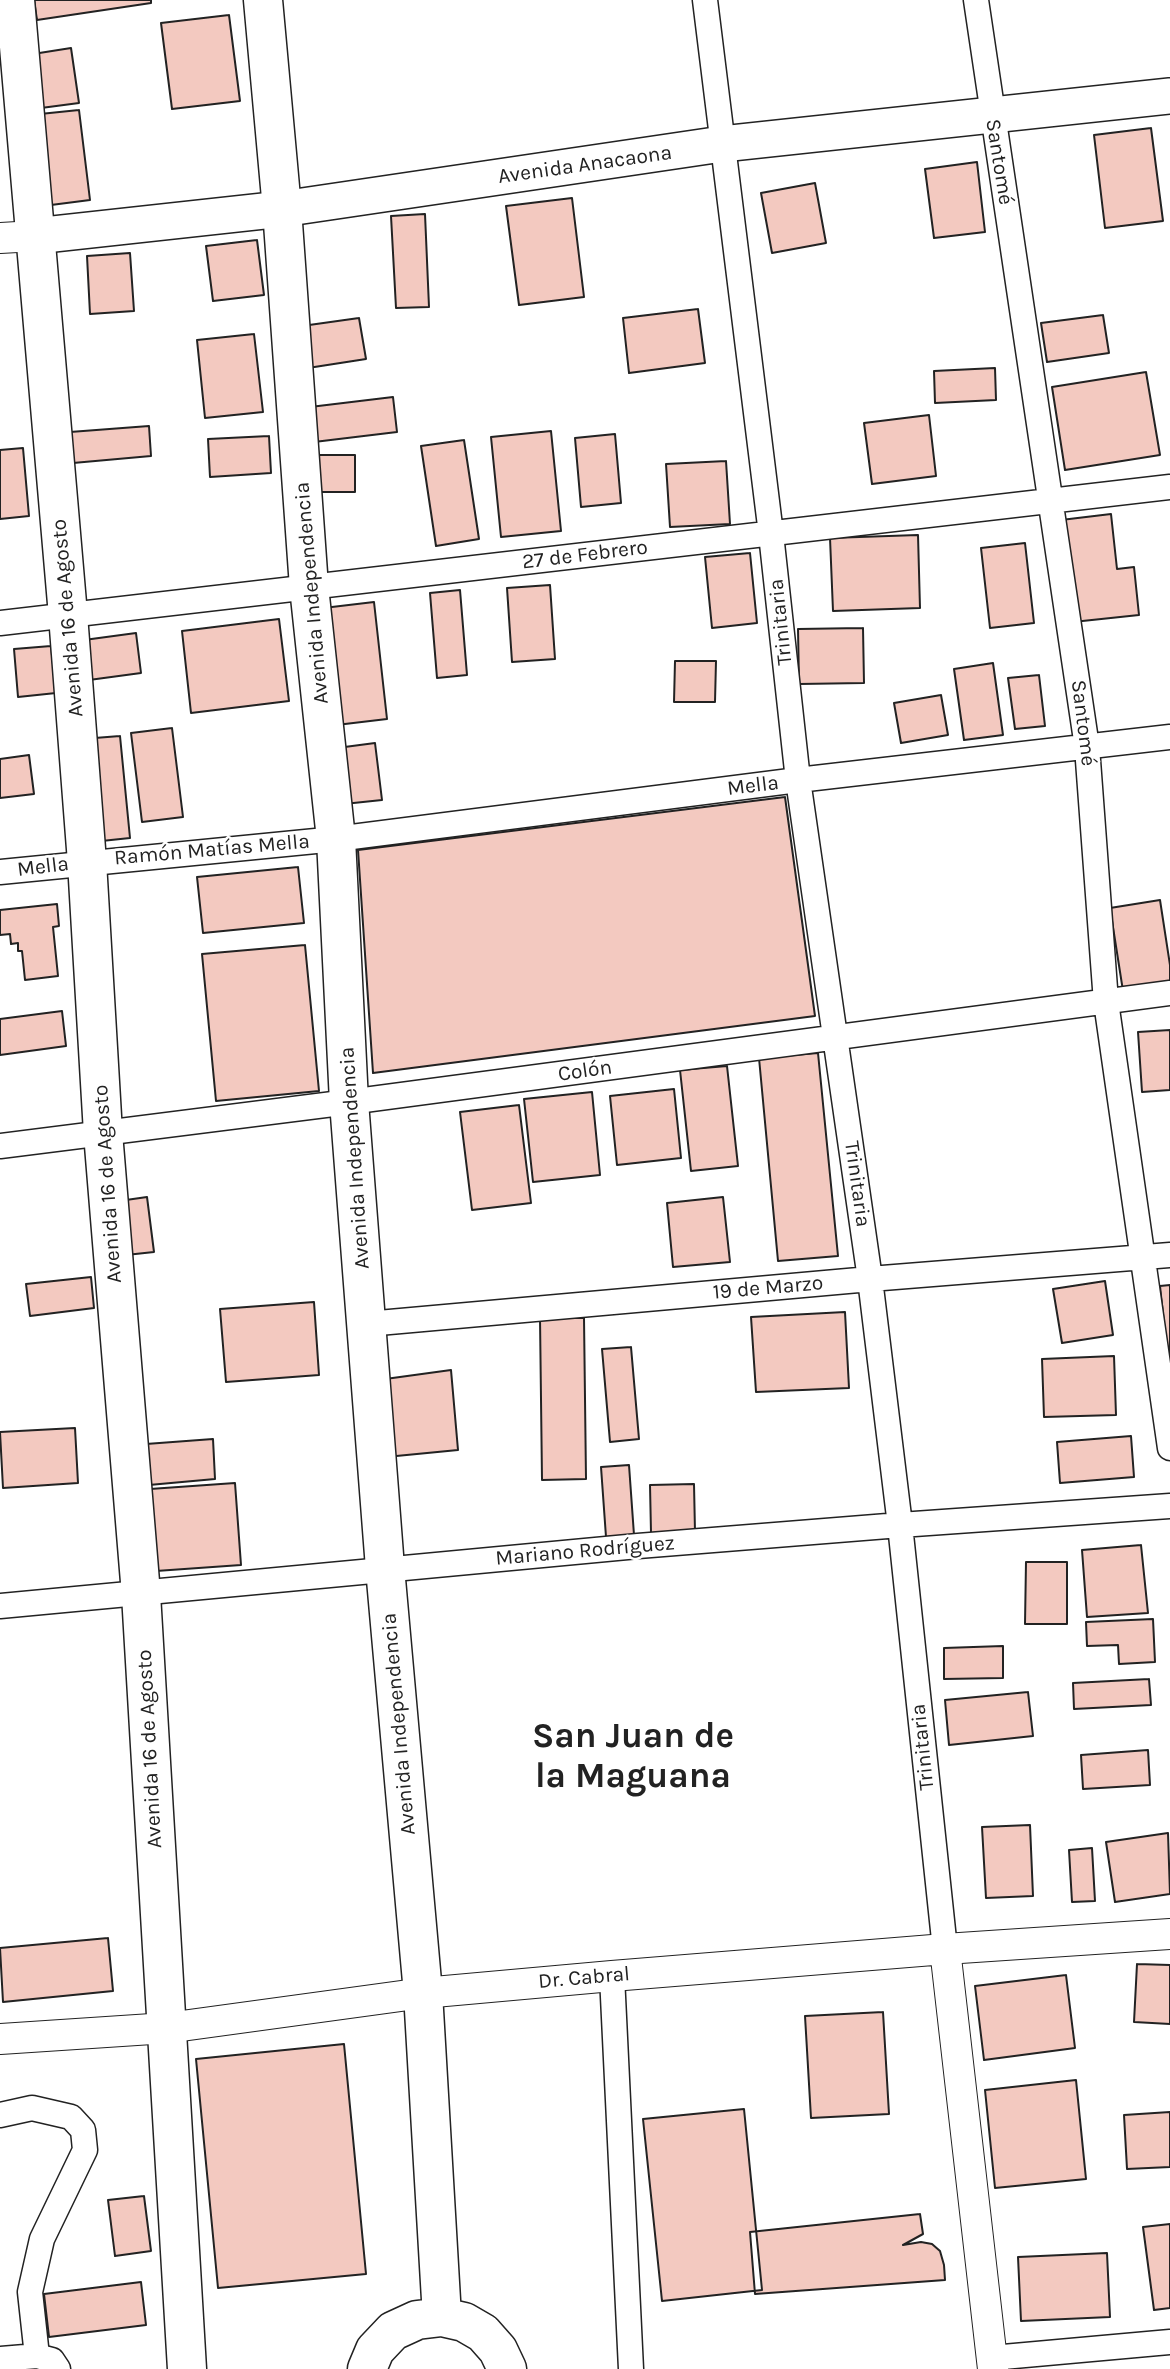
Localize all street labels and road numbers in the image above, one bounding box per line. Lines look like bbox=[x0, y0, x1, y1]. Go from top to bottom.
street label: Santomé bbox=[980, 117, 1018, 207]
street label: Avenida Anacaona bbox=[496, 140, 674, 190]
street label: Avenida Independencia bbox=[290, 481, 334, 705]
street label: Avenida 16 de Agosto bbox=[47, 518, 89, 718]
street label: 27 de Febrero bbox=[521, 535, 649, 575]
street label: Trinitaria bbox=[764, 578, 798, 666]
street label: Santomé bbox=[1065, 678, 1101, 768]
street label: Mella bbox=[726, 770, 780, 802]
street label: Ramón Matías Mella bbox=[113, 829, 311, 871]
street label: Mella bbox=[16, 851, 70, 883]
street label: Avenida Independencia bbox=[335, 1046, 375, 1270]
street label: Colón bbox=[556, 1055, 614, 1087]
street label: Avenida 16 de Agosto bbox=[88, 1084, 128, 1284]
street label: Trinitaria bbox=[838, 1139, 876, 1229]
street label: 19 de Marzo bbox=[712, 1271, 824, 1305]
street label: Mariano Rodríguez bbox=[494, 1531, 676, 1571]
street label: Avenida Independencia bbox=[377, 1612, 421, 1836]
street label: Avenida 16 de Agosto bbox=[132, 1649, 168, 1849]
street label: Trinitaria bbox=[906, 1703, 940, 1791]
street label: Dr. Cabral bbox=[537, 1961, 631, 1995]

